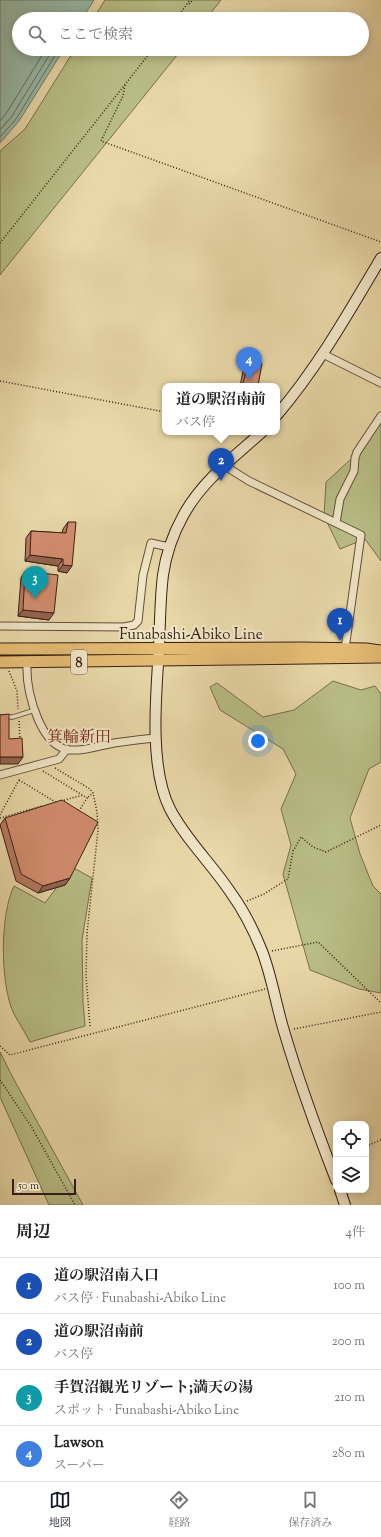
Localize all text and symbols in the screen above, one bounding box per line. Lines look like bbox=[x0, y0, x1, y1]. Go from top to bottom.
search box bbox=[12, 12, 369, 56]
icon: search bbox=[26, 23, 48, 45]
text: ここで検索 bbox=[58, 25, 133, 46]
pin: 4 bbox=[236, 347, 262, 380]
popup bbox=[162, 383, 280, 435]
text: 道の駅沼南前 bbox=[176, 390, 266, 411]
text: バス停 bbox=[176, 414, 215, 432]
pin: 2 bbox=[208, 448, 234, 481]
pin: 3 bbox=[22, 566, 48, 599]
pin: 1 bbox=[327, 608, 353, 641]
street label: Funabashi-Abiko Line bbox=[119, 625, 263, 646]
road number: 8 bbox=[71, 650, 87, 674]
district label: 箕輪新田 bbox=[47, 727, 111, 750]
your location bbox=[248, 731, 268, 751]
map controls bbox=[333, 1121, 369, 1193]
button: locate bbox=[333, 1121, 369, 1157]
button: layers bbox=[333, 1157, 369, 1193]
scale bar bbox=[12, 1177, 76, 1196]
text: 50 m bbox=[18, 1178, 39, 1194]
text: 周辺 bbox=[16, 1221, 50, 1245]
text: 4件 bbox=[345, 1224, 365, 1242]
text: 道の駅沼南入口 bbox=[54, 1266, 159, 1287]
text: 1 bbox=[27, 1277, 31, 1295]
text: 100 m bbox=[333, 1277, 365, 1295]
text: バス停 · Funabashi-Abiko Line bbox=[54, 1290, 226, 1308]
text: 道の駅沼南前 bbox=[54, 1322, 144, 1343]
text: 2 bbox=[26, 1333, 32, 1351]
text: 200 m bbox=[332, 1333, 365, 1351]
text: バス停 bbox=[54, 1346, 93, 1364]
text: 手賀沼観光リゾート;満天の湯 bbox=[54, 1378, 253, 1399]
text: 3 bbox=[26, 1389, 32, 1407]
text: 210 m bbox=[334, 1389, 365, 1407]
text: スポット · Funabashi-Abiko Line bbox=[54, 1402, 239, 1420]
text: Lawson bbox=[54, 1433, 104, 1454]
text: 4 bbox=[26, 1445, 32, 1463]
text: 280 m bbox=[332, 1445, 365, 1463]
text: スーパー bbox=[54, 1457, 105, 1475]
tab: 地図 bbox=[49, 1489, 71, 1531]
tab: 経路 bbox=[168, 1489, 190, 1531]
tab: 保存済み bbox=[288, 1489, 332, 1531]

